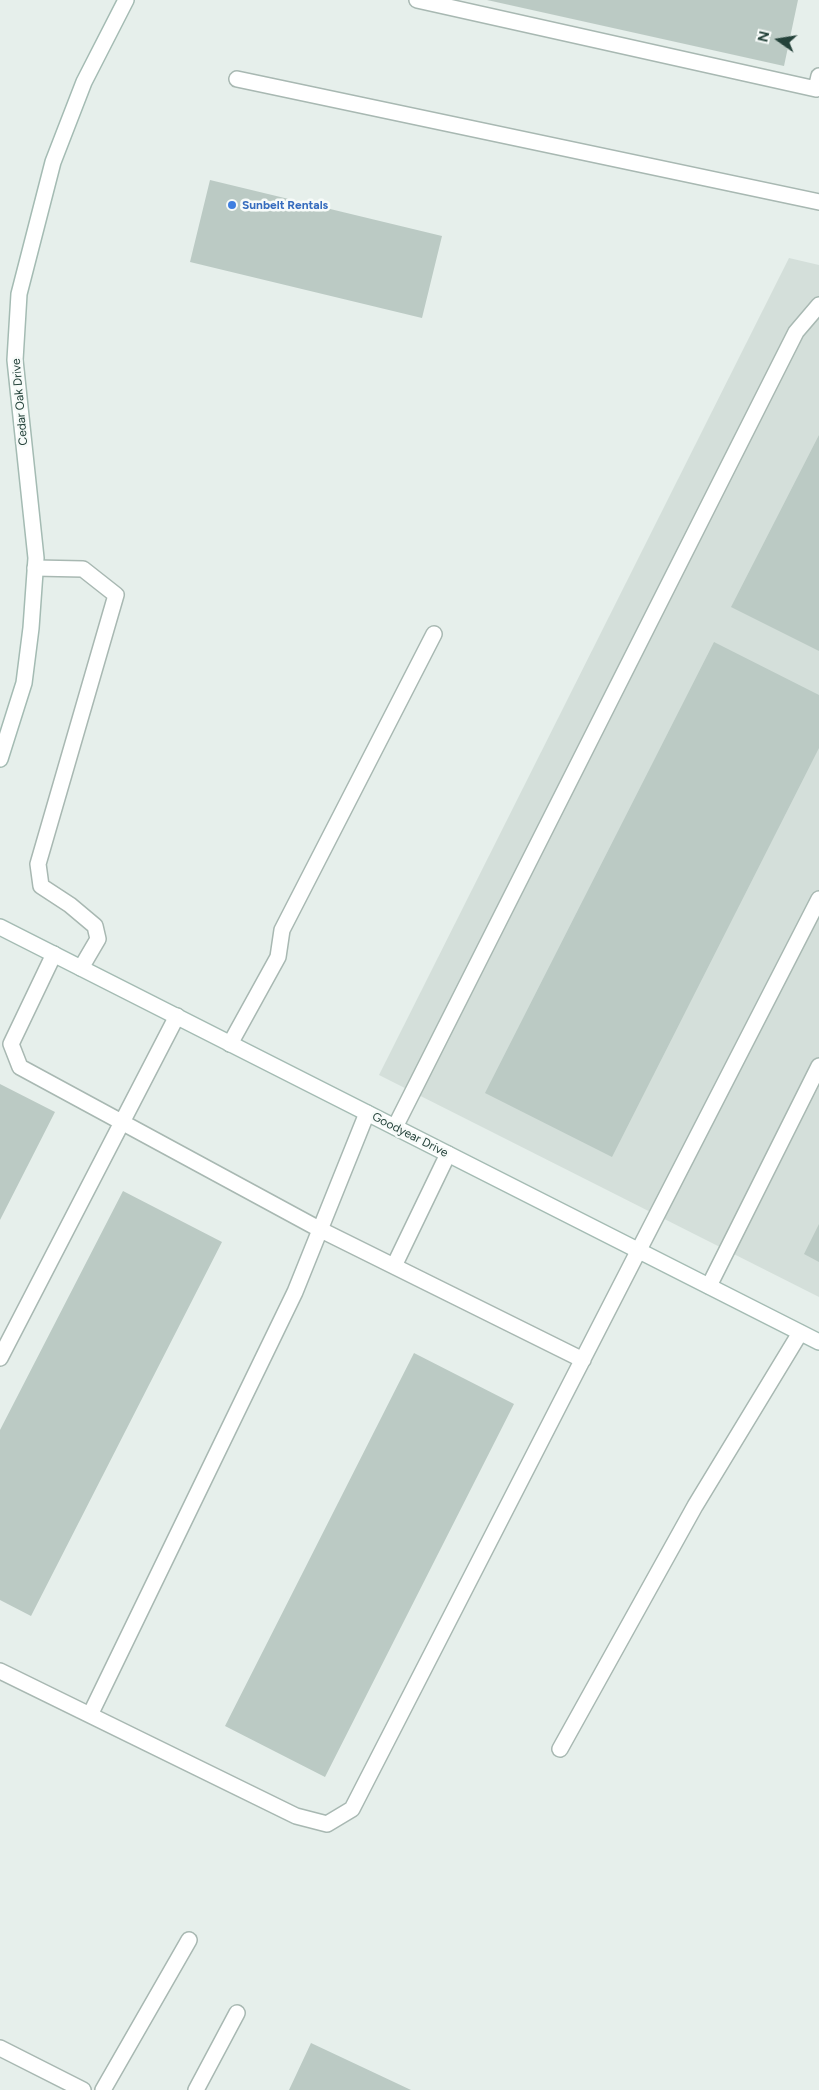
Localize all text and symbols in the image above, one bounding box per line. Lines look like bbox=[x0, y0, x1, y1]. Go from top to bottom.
north arrow bbox=[754, 15, 804, 65]
text: N bbox=[754, 29, 773, 44]
place label: Sunbelt Rentals bbox=[242, 198, 328, 212]
marker: Sunbelt Rentals bbox=[226, 199, 238, 211]
street label: Cedar Oak Drive bbox=[9, 358, 31, 446]
street label: Goodyear Drive bbox=[369, 1110, 451, 1160]

